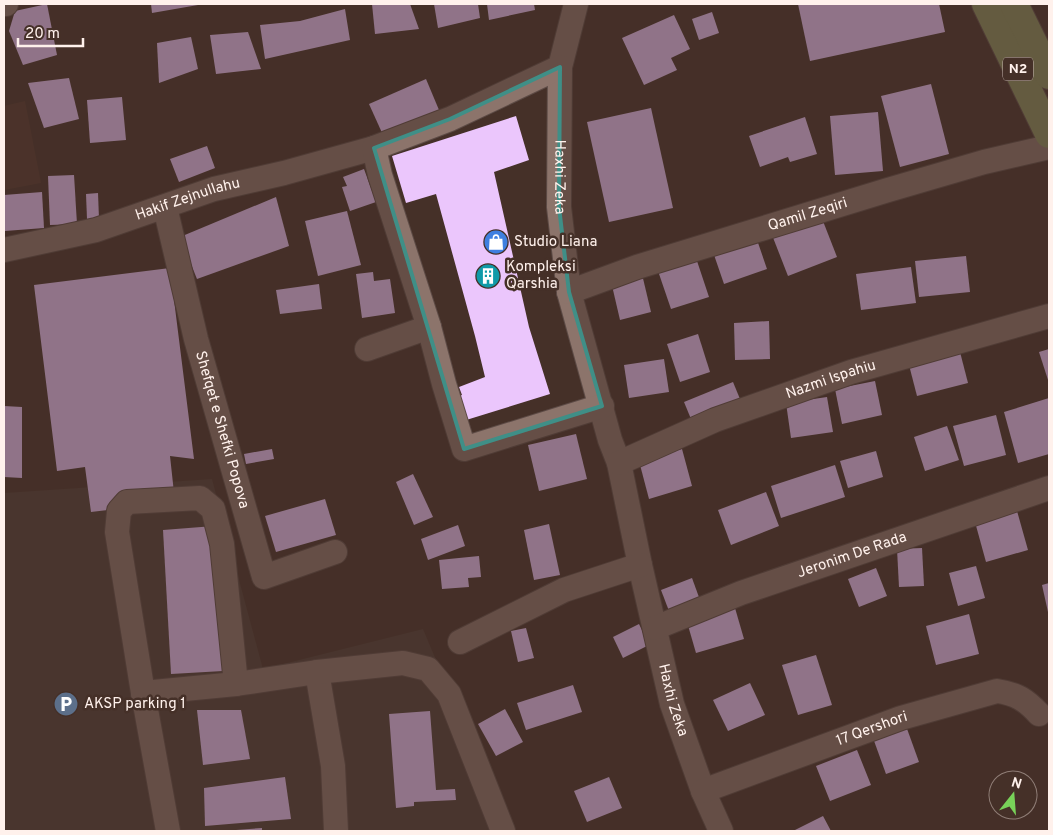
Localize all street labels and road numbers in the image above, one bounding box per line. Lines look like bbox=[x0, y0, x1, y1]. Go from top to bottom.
road number: N2 bbox=[1003, 58, 1033, 80]
street label: Haxhi Zeka bbox=[550, 140, 569, 215]
street label: Hakif Zejnullahu bbox=[133, 174, 242, 225]
street label: Qamil Zeqiri bbox=[766, 193, 850, 236]
street label: Shefqet e Shefki Popova bbox=[190, 349, 253, 511]
street label: Nazmi Ispahiu bbox=[783, 356, 878, 404]
street label: Jeronim De Rada bbox=[795, 528, 909, 583]
street label: Haxhi Zeka bbox=[654, 662, 692, 739]
street label: 17 Qershori bbox=[834, 707, 910, 751]

